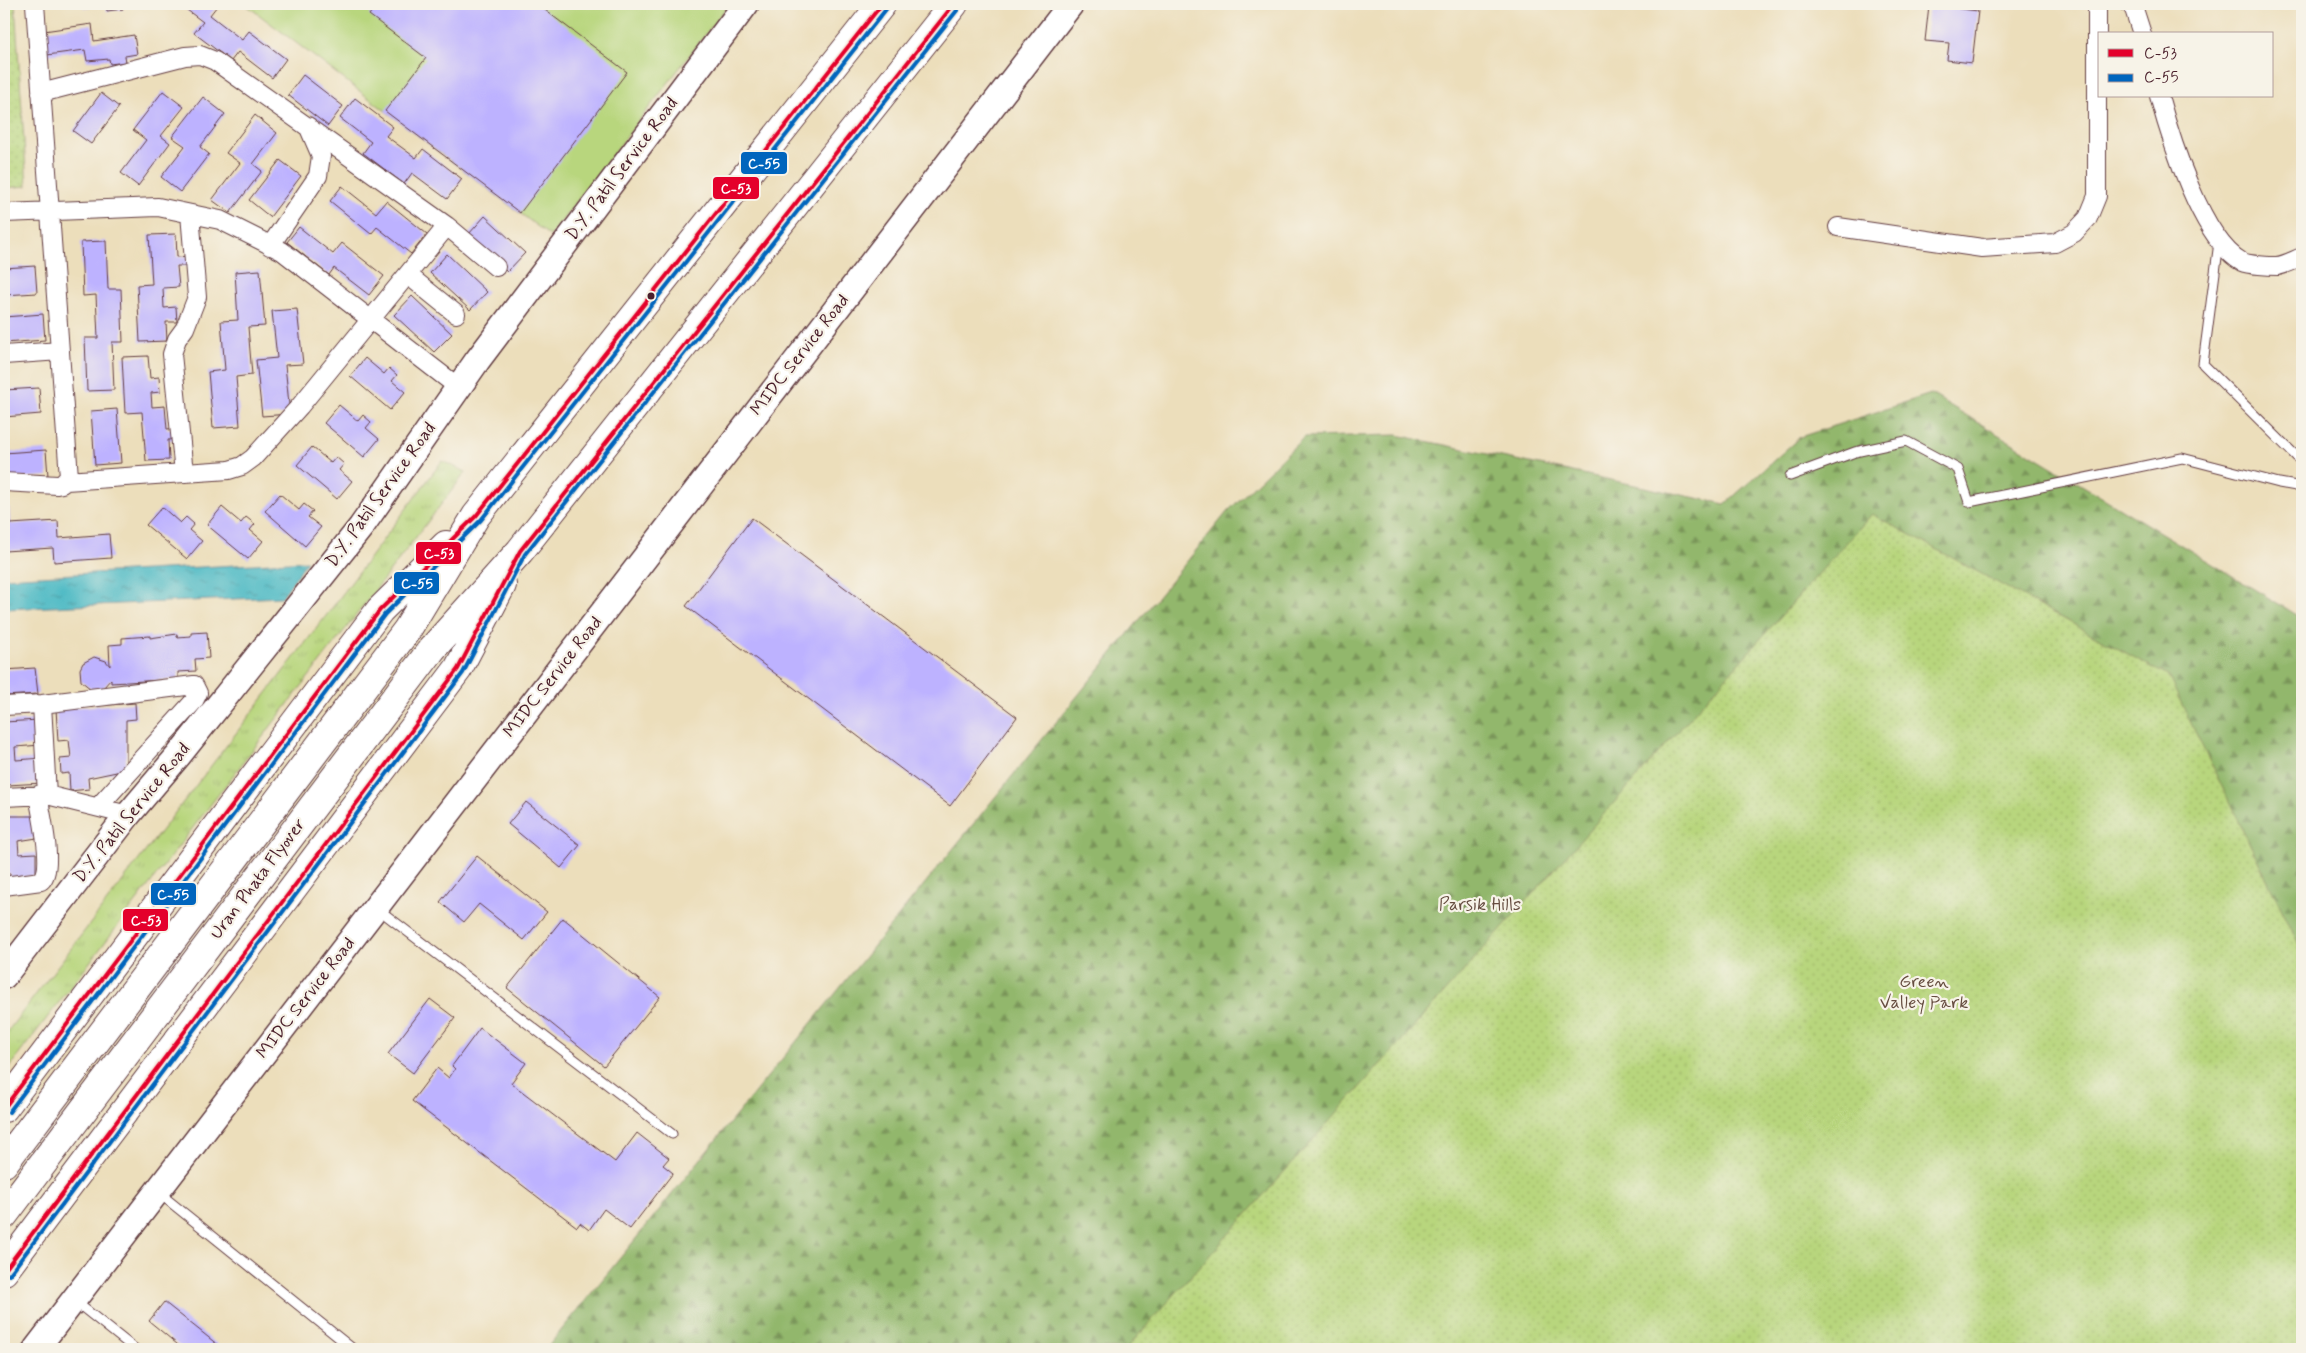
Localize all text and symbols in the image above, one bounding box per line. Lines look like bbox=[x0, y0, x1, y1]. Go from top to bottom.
legend bbox=[2098, 32, 2274, 98]
text: C-53 bbox=[2144, 44, 2177, 64]
text: C-55 bbox=[2144, 68, 2178, 88]
street label: D.Y. Patil Service Road bbox=[560, 92, 684, 246]
line badge: C-55 bbox=[740, 151, 788, 175]
text: C-55 bbox=[748, 155, 781, 173]
line badge: C-53 bbox=[712, 176, 760, 200]
text: C-53 bbox=[721, 180, 751, 198]
street label: MIDC Service Road bbox=[745, 289, 855, 421]
unlabelled marker bbox=[646, 291, 656, 301]
street label: D.Y. Patil Service Road bbox=[320, 418, 442, 572]
line badge: C-53 bbox=[415, 541, 462, 565]
text: C-53 bbox=[424, 545, 454, 563]
line badge: C-55 bbox=[393, 571, 440, 595]
text: C-55 bbox=[401, 575, 434, 593]
street label: MIDC Service Road bbox=[498, 611, 608, 743]
street label: D.Y. Patil Service Road bbox=[68, 738, 196, 888]
street label: Uran Phata Flyover bbox=[205, 813, 312, 944]
line badge: C-55 bbox=[150, 882, 197, 906]
text: C-55 bbox=[157, 886, 190, 904]
park label: Parsik Hills bbox=[1439, 893, 1521, 917]
line badge: C-53 bbox=[122, 908, 169, 932]
text: C-53 bbox=[131, 912, 161, 930]
street label: MIDC Service Road bbox=[251, 932, 361, 1064]
park label: Green Valley Park bbox=[1880, 970, 1968, 1015]

